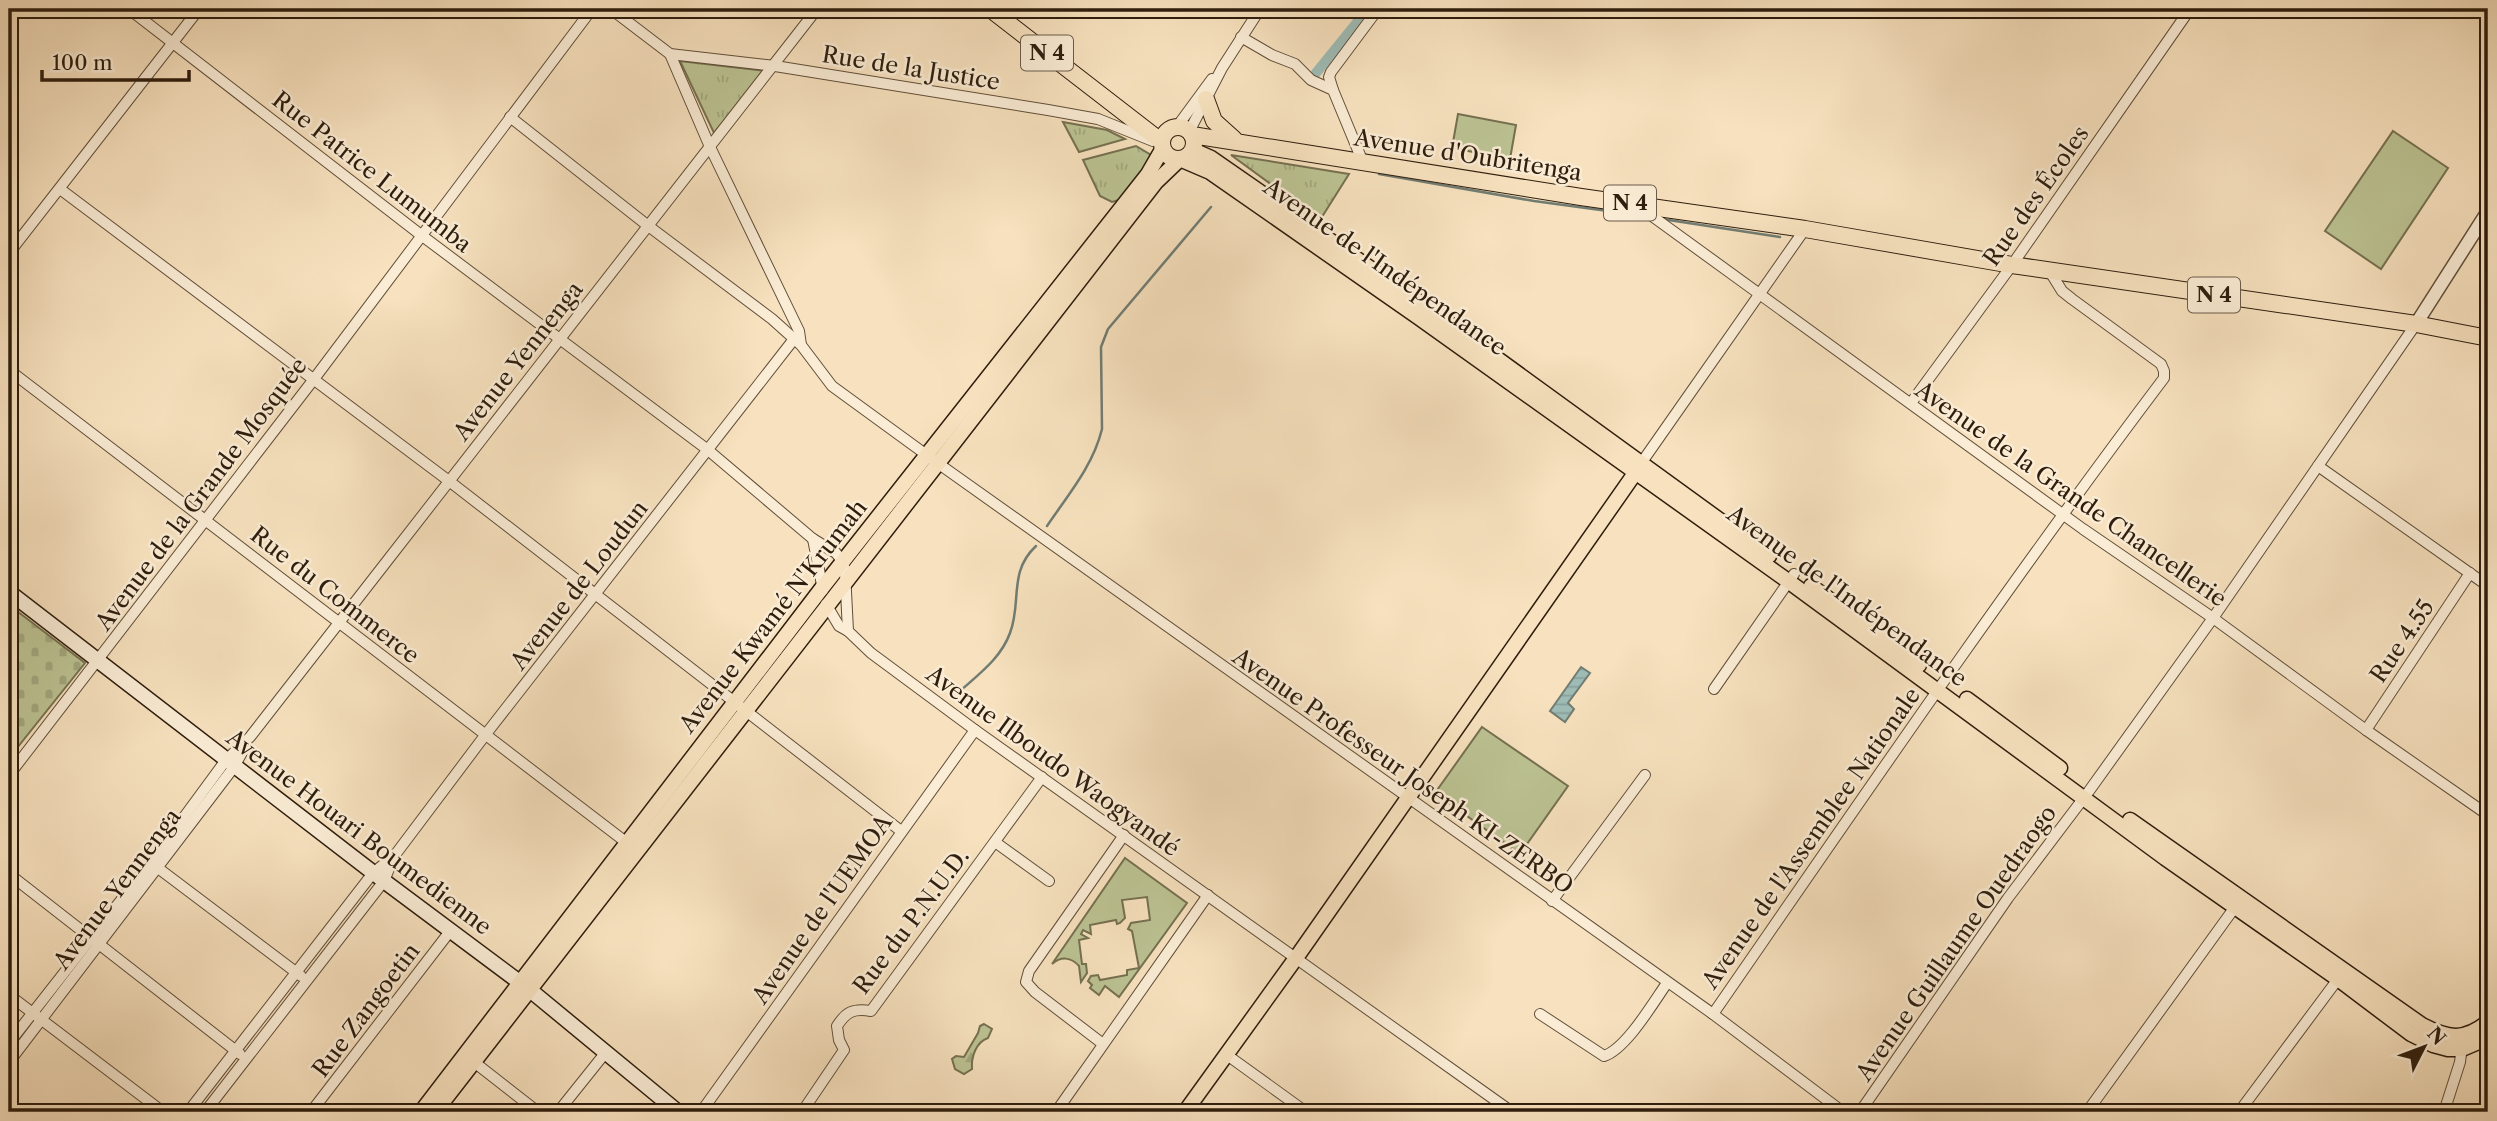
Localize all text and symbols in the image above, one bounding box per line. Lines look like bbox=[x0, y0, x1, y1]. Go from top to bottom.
road number: N 4 bbox=[1021, 36, 1073, 70]
scale bar bbox=[42, 38, 189, 82]
street label: Rue de la Justice bbox=[820, 40, 1002, 96]
text: 100 m bbox=[52, 50, 113, 75]
street label: Rue Patrice Lumumba bbox=[267, 86, 478, 259]
street label: Rue des Écoles bbox=[1977, 120, 2095, 272]
street label: Avenue d'Oubritenga bbox=[1351, 123, 1585, 187]
street label: Avenue de l'Indépendance bbox=[1258, 172, 1512, 362]
road number: N 4 bbox=[1604, 186, 1656, 220]
street label: Avenue Yennenga bbox=[447, 275, 589, 447]
road number: N 4 bbox=[2188, 278, 2240, 312]
street label: Avenue de la Grande Mosquée bbox=[89, 352, 313, 637]
street label: Avenue de la Grande Chancellerie bbox=[1909, 375, 2232, 612]
street label: Avenue Kwamé N'Krumah bbox=[673, 494, 873, 739]
street label: Avenue de Loudun bbox=[504, 495, 654, 676]
street label: Avenue de l'Indépendance bbox=[1721, 499, 1972, 692]
street label: Rue du Commerce bbox=[245, 521, 425, 669]
street label: Rue 4.55 bbox=[2364, 594, 2440, 688]
street label: Avenue Professeur Joseph KI-ZERBO bbox=[1226, 642, 1579, 900]
street label: Avenue Ilboudo Waogyandé bbox=[920, 659, 1185, 862]
street label: Avenue de l'Assemblee Nationale bbox=[1695, 682, 1926, 995]
street label: Avenue Houari Boumedienne bbox=[220, 723, 497, 941]
street label: Avenue Guillaume Ouedraogo bbox=[1849, 800, 2062, 1087]
street label: Avenue Yennenga bbox=[47, 802, 187, 976]
street label: Avenue de l'UEMOA bbox=[746, 808, 898, 1010]
street label: Rue du P.N.U.D. bbox=[847, 843, 975, 999]
street label: Rue Zangoetin bbox=[306, 937, 426, 1083]
north arrow bbox=[2388, 1012, 2458, 1082]
text: N bbox=[2422, 1022, 2450, 1050]

